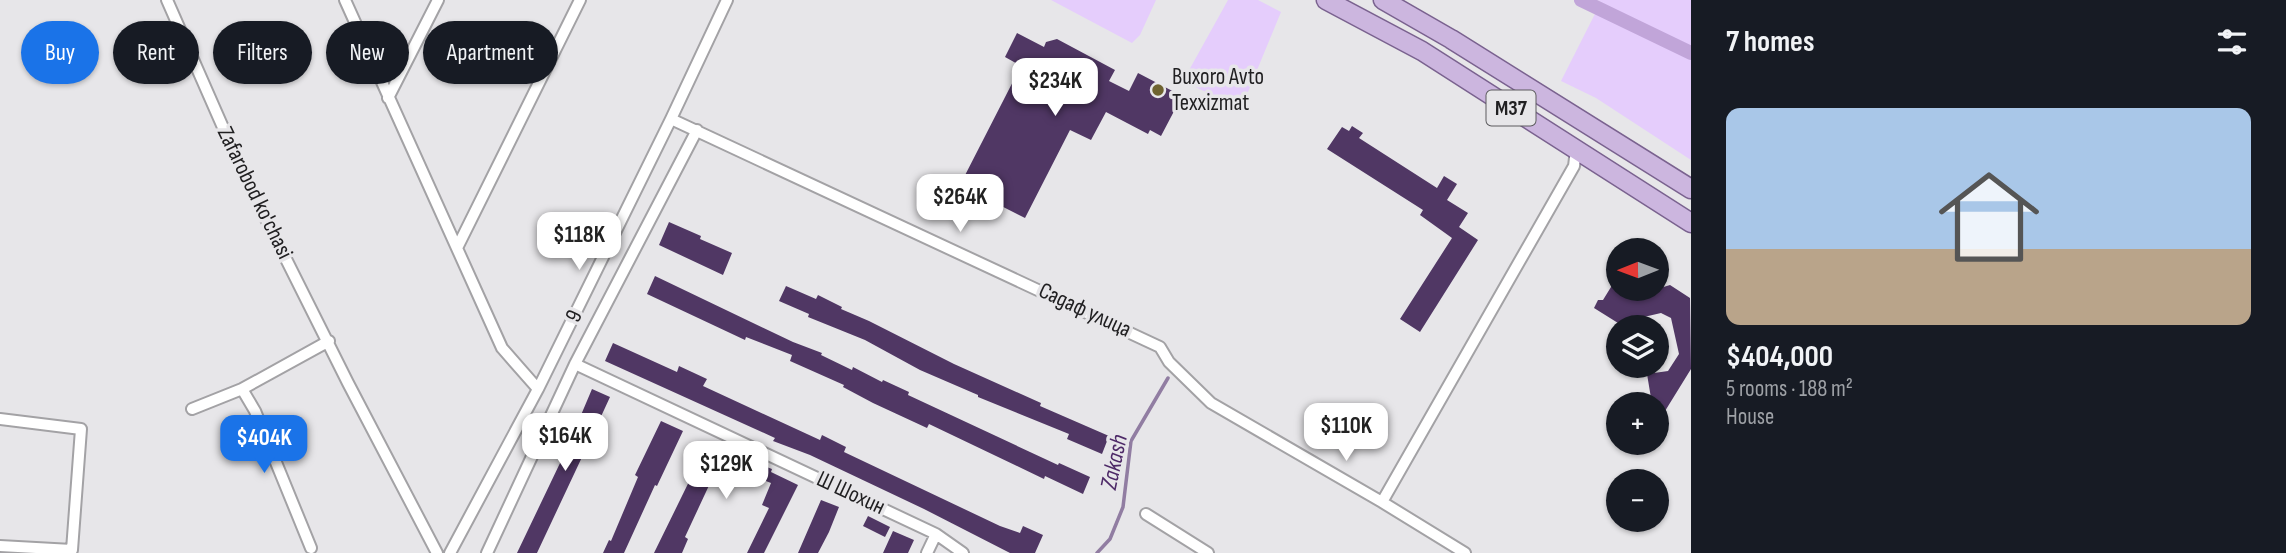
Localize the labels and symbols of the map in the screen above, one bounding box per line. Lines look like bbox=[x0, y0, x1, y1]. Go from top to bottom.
pin: $234K bbox=[1006, 58, 1104, 118]
place label: Buxoro Avto Texxizmat bbox=[1172, 63, 1264, 117]
marker: Buxoro Avto Texxizmat bbox=[1150, 82, 1166, 98]
road number: M37 bbox=[1486, 90, 1536, 126]
street label: Zafarobod ko'chasi bbox=[211, 122, 299, 264]
pin: $264K bbox=[911, 174, 1009, 234]
pin: $118K bbox=[530, 212, 628, 272]
north arrow bbox=[1606, 238, 1670, 301]
street label: Садаф улица bbox=[1034, 276, 1136, 344]
street label: 9 bbox=[559, 305, 589, 327]
pin: $110K bbox=[1297, 404, 1395, 463]
pin: $164K bbox=[516, 414, 614, 473]
pin: $404K bbox=[215, 416, 313, 475]
water label: Zakash bbox=[1094, 432, 1134, 493]
pin: $129K bbox=[677, 442, 775, 501]
street label: Ш Шохин bbox=[812, 465, 890, 521]

